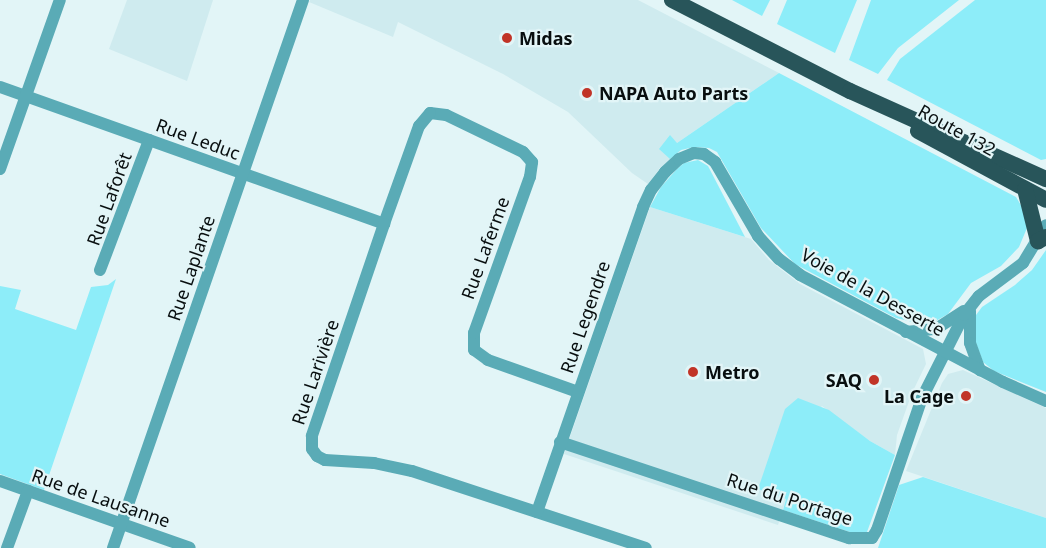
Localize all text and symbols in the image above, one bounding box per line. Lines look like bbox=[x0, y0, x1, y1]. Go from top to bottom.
place label: Midas bbox=[519, 27, 573, 49]
marker: Midas bbox=[500, 31, 514, 45]
place label: NAPA Auto Parts bbox=[599, 82, 748, 104]
marker: NAPA Auto Parts bbox=[580, 86, 594, 100]
street label: Route 132 bbox=[914, 100, 1000, 160]
street label: Rue Leduc bbox=[153, 114, 243, 164]
street label: Rue Laforêt bbox=[82, 150, 136, 248]
street label: Rue Laferme bbox=[456, 194, 514, 302]
street label: Rue Laplante bbox=[163, 212, 219, 324]
street label: Voie de la Desserte bbox=[797, 244, 949, 340]
street label: Rue Legendre bbox=[556, 258, 614, 376]
street label: Rue Larivière bbox=[287, 317, 343, 427]
place label: Metro bbox=[705, 361, 759, 383]
marker: Metro bbox=[686, 365, 700, 379]
place label: SAQ bbox=[826, 369, 862, 391]
marker: SAQ bbox=[867, 373, 881, 387]
place label: La Cage bbox=[884, 385, 954, 407]
marker: La Cage bbox=[959, 389, 973, 403]
street label: Rue de Lausanne bbox=[29, 464, 173, 532]
street label: Rue du Portage bbox=[724, 468, 856, 530]

